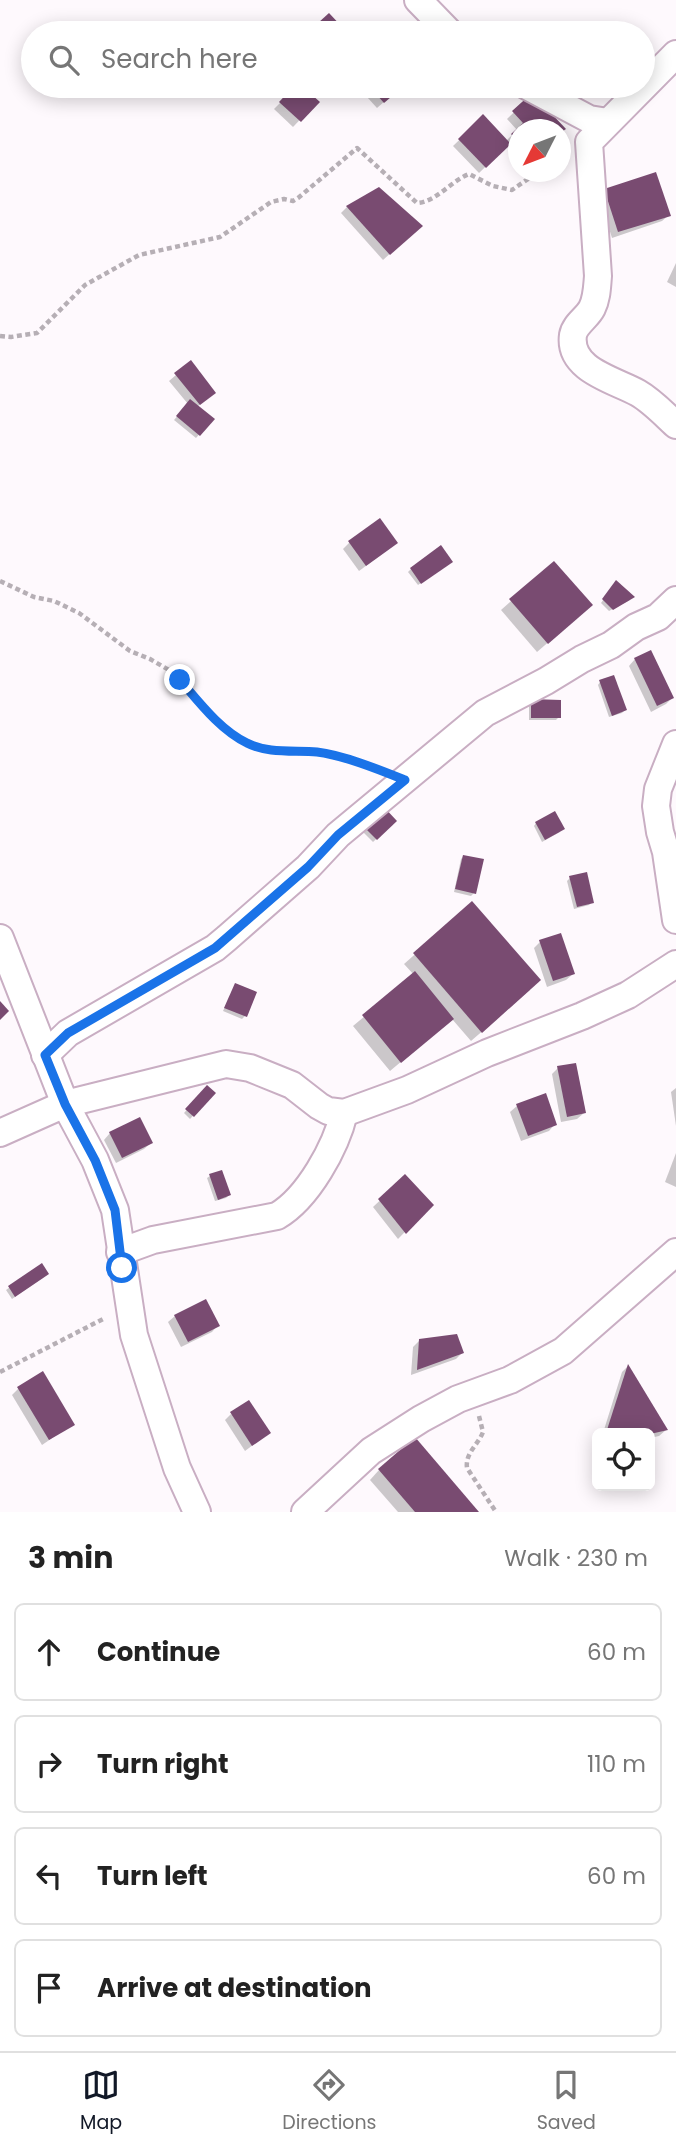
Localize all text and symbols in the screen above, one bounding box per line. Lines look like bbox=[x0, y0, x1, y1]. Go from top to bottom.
search box bbox=[21, 21, 655, 98]
icon: search bbox=[45, 41, 83, 79]
text: Search here bbox=[101, 41, 258, 77]
north arrow bbox=[508, 119, 571, 182]
route end bbox=[164, 664, 195, 695]
route start bbox=[106, 1252, 137, 1283]
map controls bbox=[592, 1428, 655, 1491]
button: locate bbox=[592, 1428, 655, 1491]
text: 3 min bbox=[28, 1536, 113, 1579]
text: Walk · 230 m bbox=[504, 1542, 648, 1574]
icon: ahead bbox=[30, 1633, 68, 1671]
text: Continue bbox=[97, 1634, 220, 1670]
text: 60 m bbox=[587, 1636, 646, 1668]
icon: right bbox=[30, 1745, 68, 1783]
text: Turn right bbox=[97, 1746, 229, 1782]
text: 110 m bbox=[587, 1748, 646, 1780]
icon: left bbox=[30, 1857, 68, 1895]
text: Turn left bbox=[97, 1858, 208, 1894]
text: 60 m bbox=[587, 1860, 646, 1892]
icon: arrive bbox=[30, 1969, 68, 2007]
text: Arrive at destination bbox=[97, 1970, 372, 2006]
tab: Map bbox=[80, 2066, 122, 2137]
tab: Directions bbox=[282, 2066, 377, 2137]
tab: Saved bbox=[537, 2066, 596, 2137]

